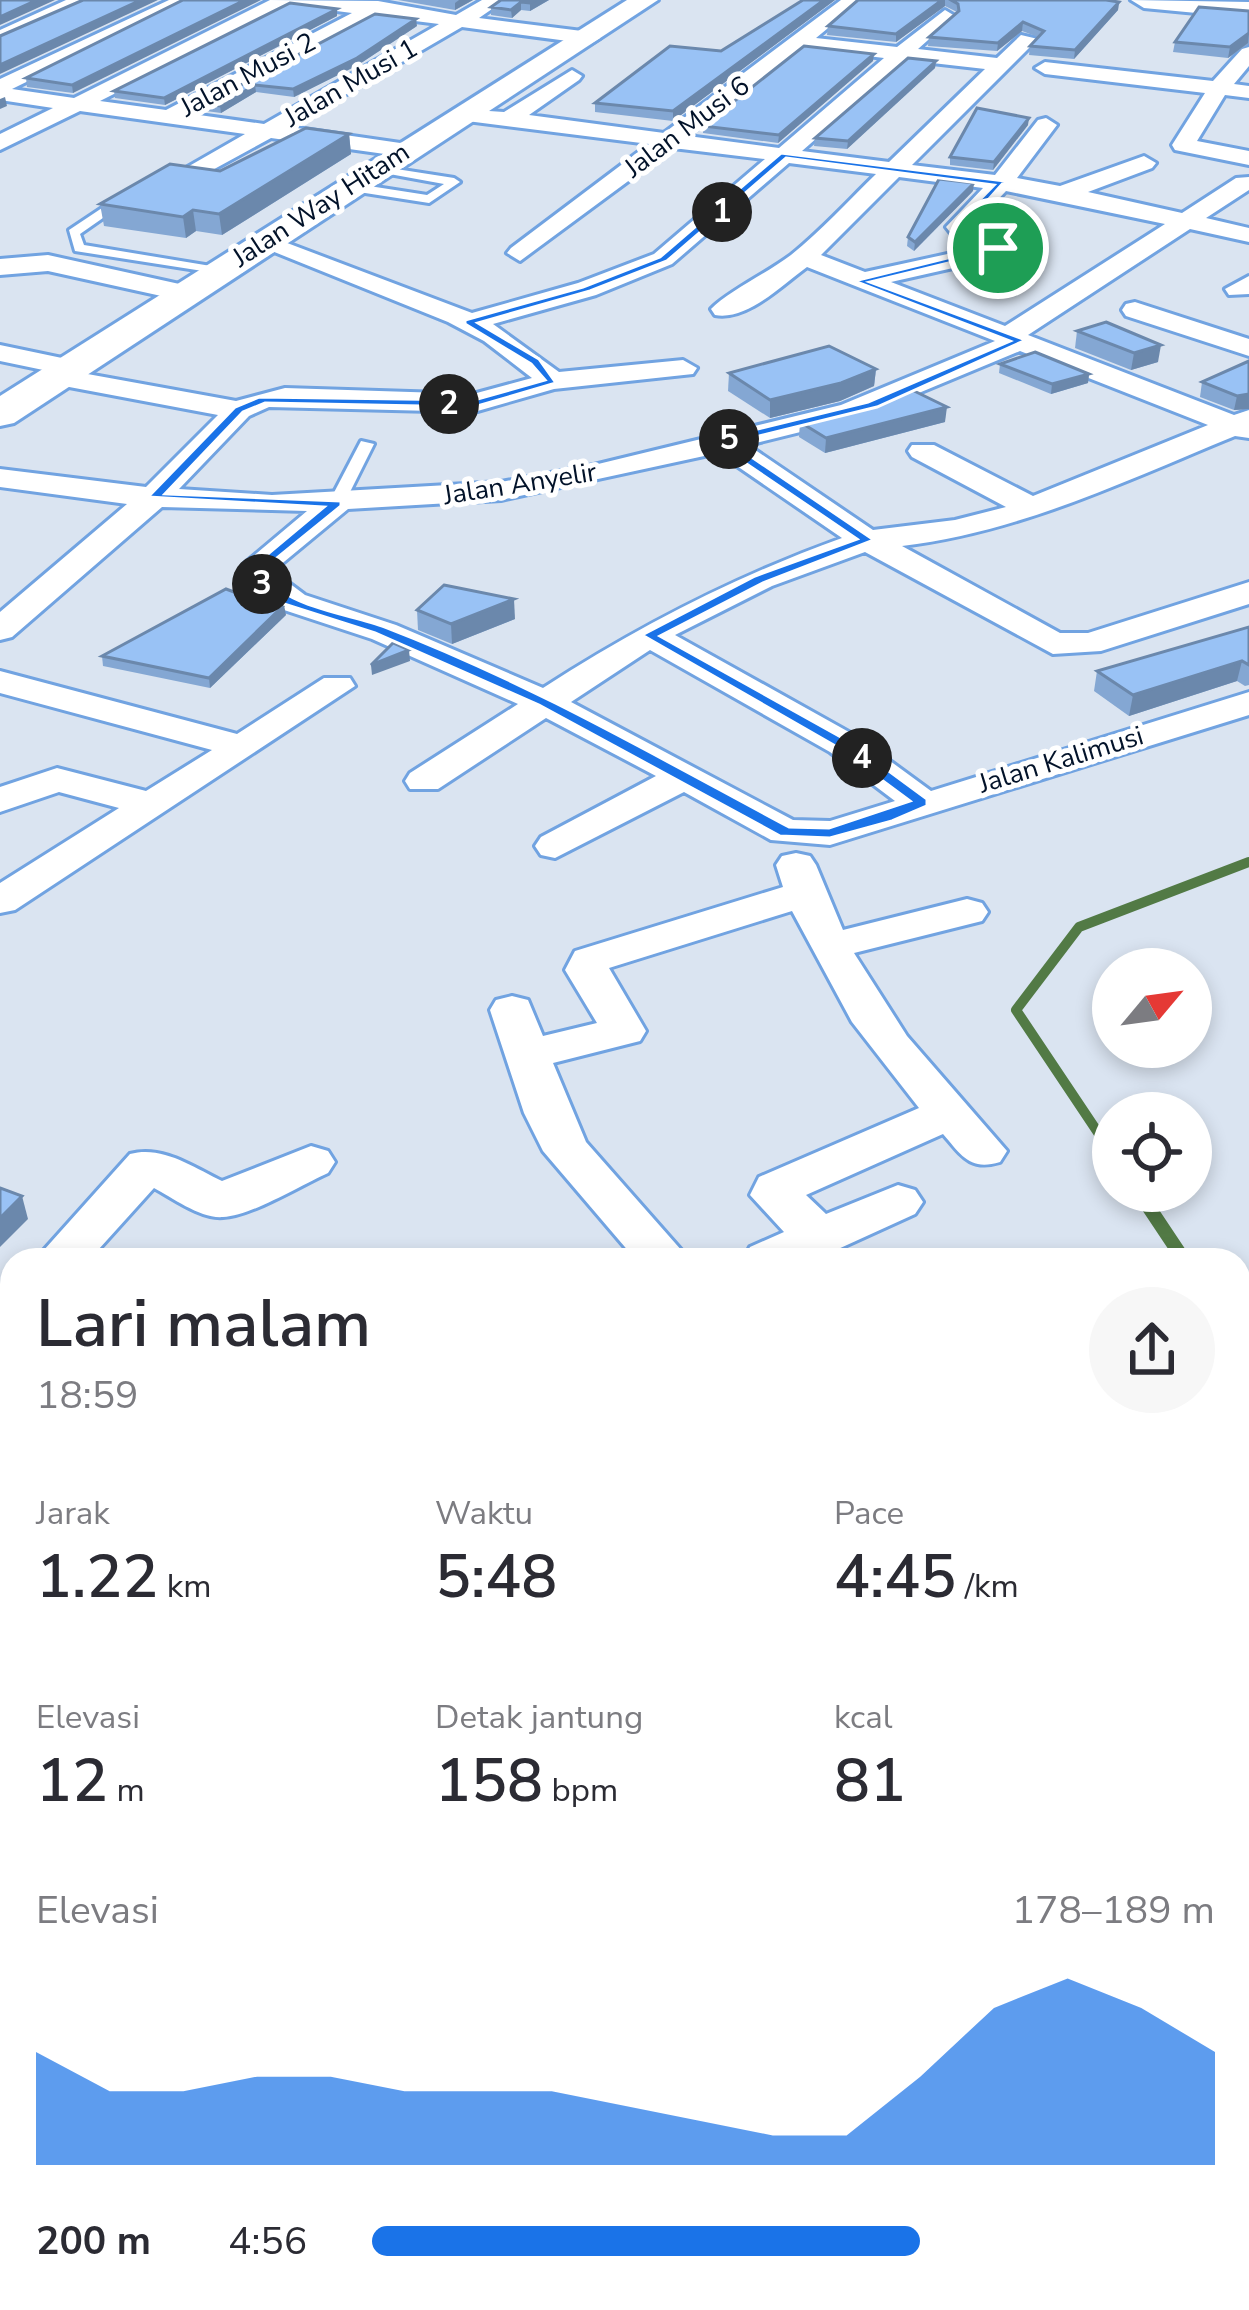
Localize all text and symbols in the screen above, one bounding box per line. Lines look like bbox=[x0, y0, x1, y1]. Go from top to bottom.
street label: Jalan Musi 2 bbox=[173, 24, 322, 127]
street label: Jalan Musi 1 bbox=[277, 30, 424, 137]
street label: Jalan Musi 6 bbox=[616, 68, 757, 187]
street label: Jalan Way Hitam bbox=[224, 134, 417, 277]
pin: 1 bbox=[692, 182, 752, 242]
text: 1 bbox=[712, 189, 732, 234]
pin bbox=[947, 197, 1049, 299]
icon: arrive bbox=[965, 215, 1031, 281]
pin: 2 bbox=[419, 374, 479, 434]
text: 2 bbox=[439, 381, 459, 426]
pin: 5 bbox=[699, 409, 759, 469]
text: 5 bbox=[719, 416, 739, 461]
street label: Jalan Anyelir bbox=[440, 454, 600, 515]
pin: 3 bbox=[232, 554, 292, 614]
text: 3 bbox=[252, 561, 272, 606]
street label: Jalan Kalimusi bbox=[973, 717, 1148, 803]
pin: 4 bbox=[832, 728, 892, 788]
text: 4 bbox=[852, 735, 872, 780]
north arrow bbox=[1092, 948, 1212, 1068]
map controls bbox=[1092, 948, 1212, 1212]
button: locate bbox=[1092, 1092, 1212, 1212]
text: Lari malam bbox=[36, 1279, 371, 1369]
button: share bbox=[1089, 1287, 1215, 1413]
text: 18:59 bbox=[36, 1369, 139, 1422]
text: Jarak bbox=[36, 1491, 110, 1536]
text: Waktu bbox=[435, 1491, 533, 1536]
text: Pace bbox=[834, 1491, 904, 1536]
text: 1.22 bbox=[36, 1536, 158, 1618]
text: 5:48 bbox=[435, 1536, 557, 1618]
text: 4:45 bbox=[834, 1536, 956, 1618]
text: km bbox=[158, 1564, 211, 1609]
text: /km bbox=[956, 1564, 1019, 1609]
text: Elevasi bbox=[36, 1695, 140, 1740]
text: Detak jantung bbox=[435, 1695, 643, 1740]
text: kcal bbox=[834, 1695, 893, 1740]
text: 12 bbox=[36, 1740, 108, 1822]
text: 158 bbox=[435, 1740, 543, 1822]
text: 81 bbox=[834, 1740, 906, 1822]
text: m bbox=[108, 1768, 145, 1813]
text: bpm bbox=[543, 1768, 618, 1813]
text: Elevasi bbox=[36, 1884, 159, 1937]
text: 178–189 m bbox=[1012, 1884, 1215, 1937]
text: 200 m bbox=[36, 2215, 151, 2268]
text: 4:56 bbox=[228, 2215, 307, 2268]

